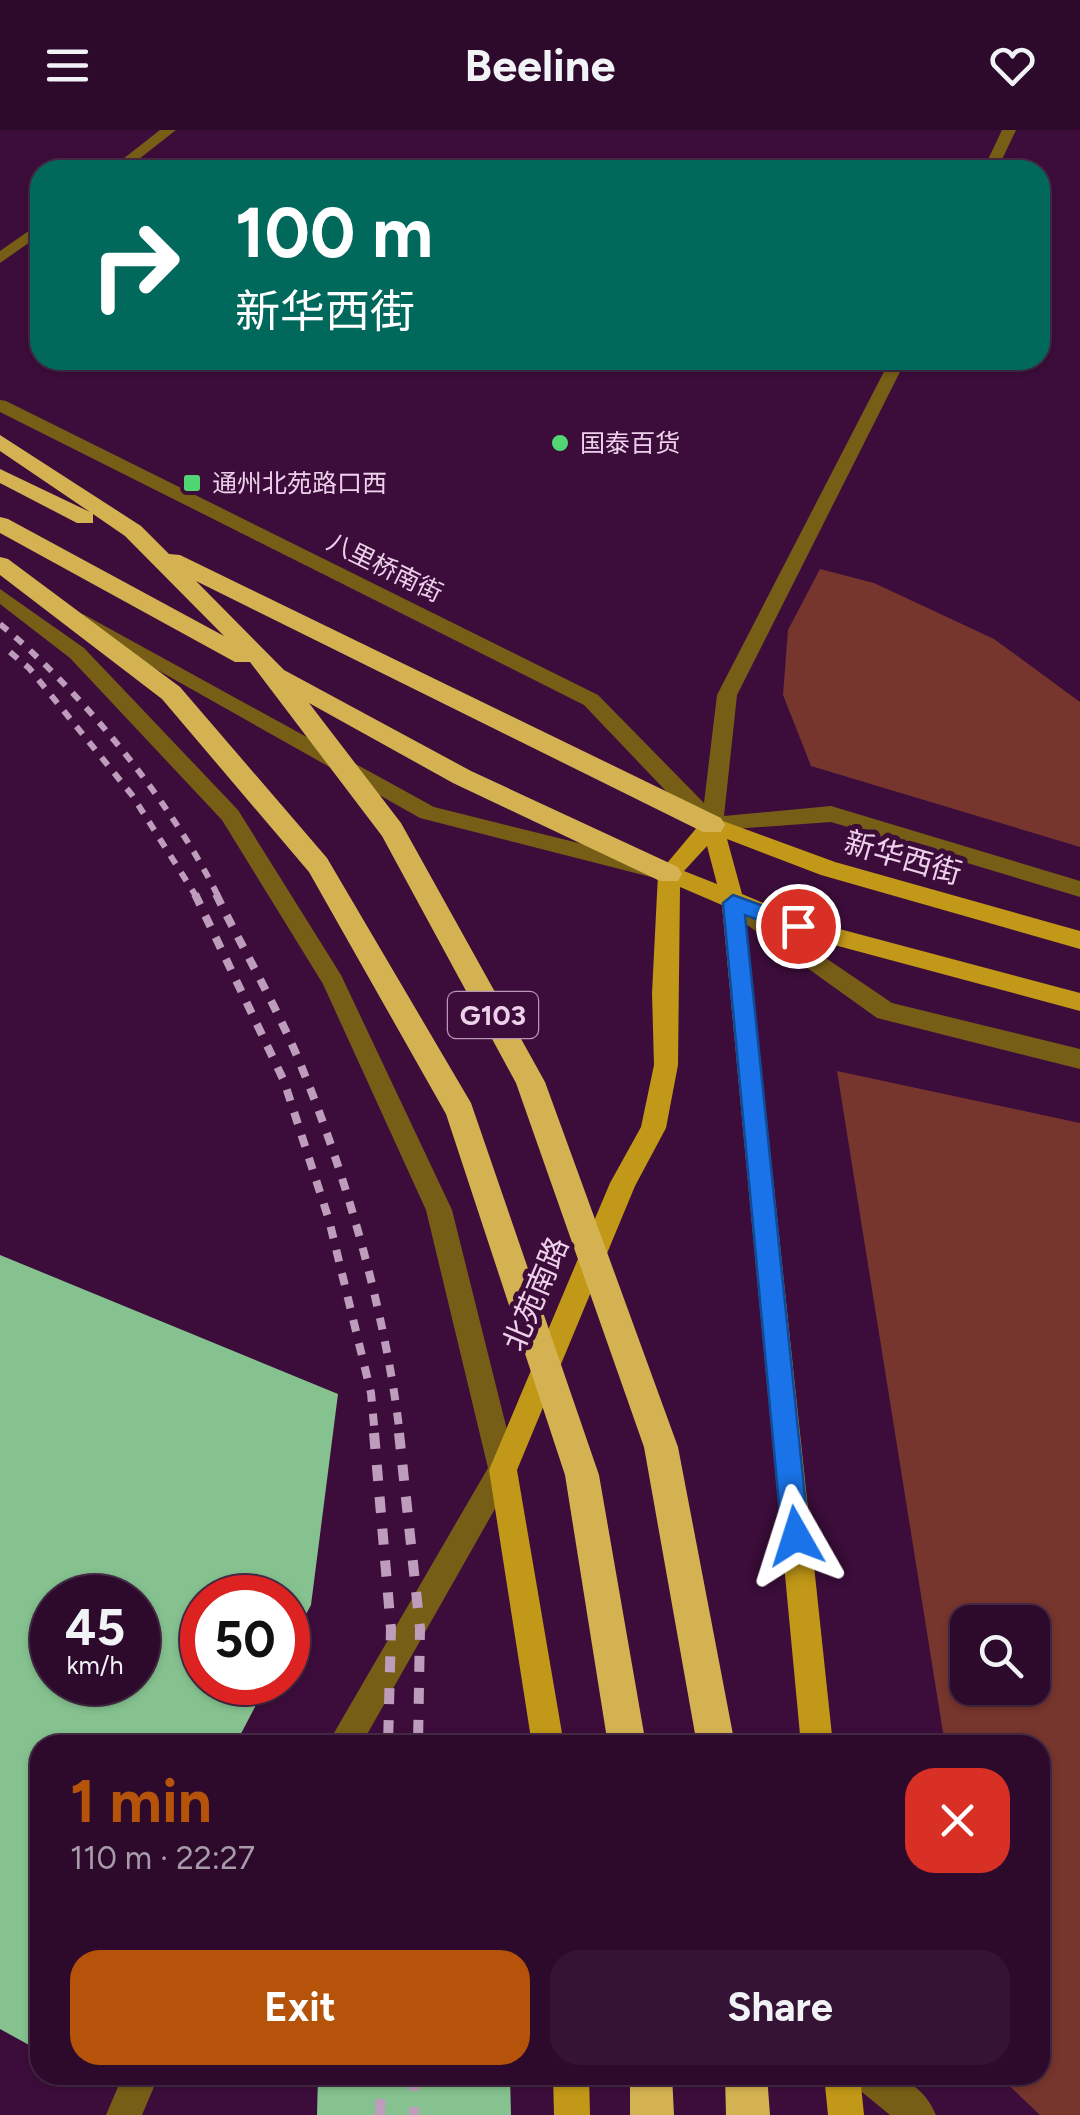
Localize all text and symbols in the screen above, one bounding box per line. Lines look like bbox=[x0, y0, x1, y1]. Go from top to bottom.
icon: menu bbox=[40, 38, 95, 93]
text: Beeline bbox=[465, 38, 615, 92]
icon: heart bbox=[985, 38, 1040, 93]
text: 100 m bbox=[235, 190, 433, 275]
icon: right bbox=[70, 200, 200, 330]
text: 新华西街 bbox=[235, 284, 415, 338]
place label: 国泰百货 bbox=[580, 428, 680, 458]
marker: 国泰百货 bbox=[549, 432, 571, 454]
place label: 通州北苑路口西 bbox=[212, 468, 387, 498]
marker: 通州北苑路口西 bbox=[181, 472, 203, 494]
street label: 八里桥南街 bbox=[322, 526, 448, 608]
street label: 新华西街 bbox=[840, 823, 966, 892]
pin bbox=[756, 884, 841, 969]
icon: arrive bbox=[771, 899, 826, 954]
road number: G103 bbox=[448, 992, 538, 1038]
street label: 北苑南路 bbox=[495, 1231, 576, 1356]
position arrow bbox=[744, 1484, 848, 1588]
speed limit sign: 50 bbox=[180, 1575, 310, 1705]
text: 45 bbox=[65, 1597, 125, 1658]
map controls bbox=[950, 1605, 1050, 1705]
button: search bbox=[950, 1605, 1050, 1705]
text: km/h bbox=[66, 1650, 124, 1680]
text: 1 min bbox=[70, 1765, 212, 1837]
button: close bbox=[905, 1768, 1010, 1873]
text: 110 m · 22:27 bbox=[70, 1839, 255, 1877]
button: Exit bbox=[70, 1950, 530, 2065]
button: Share bbox=[550, 1950, 1010, 2065]

